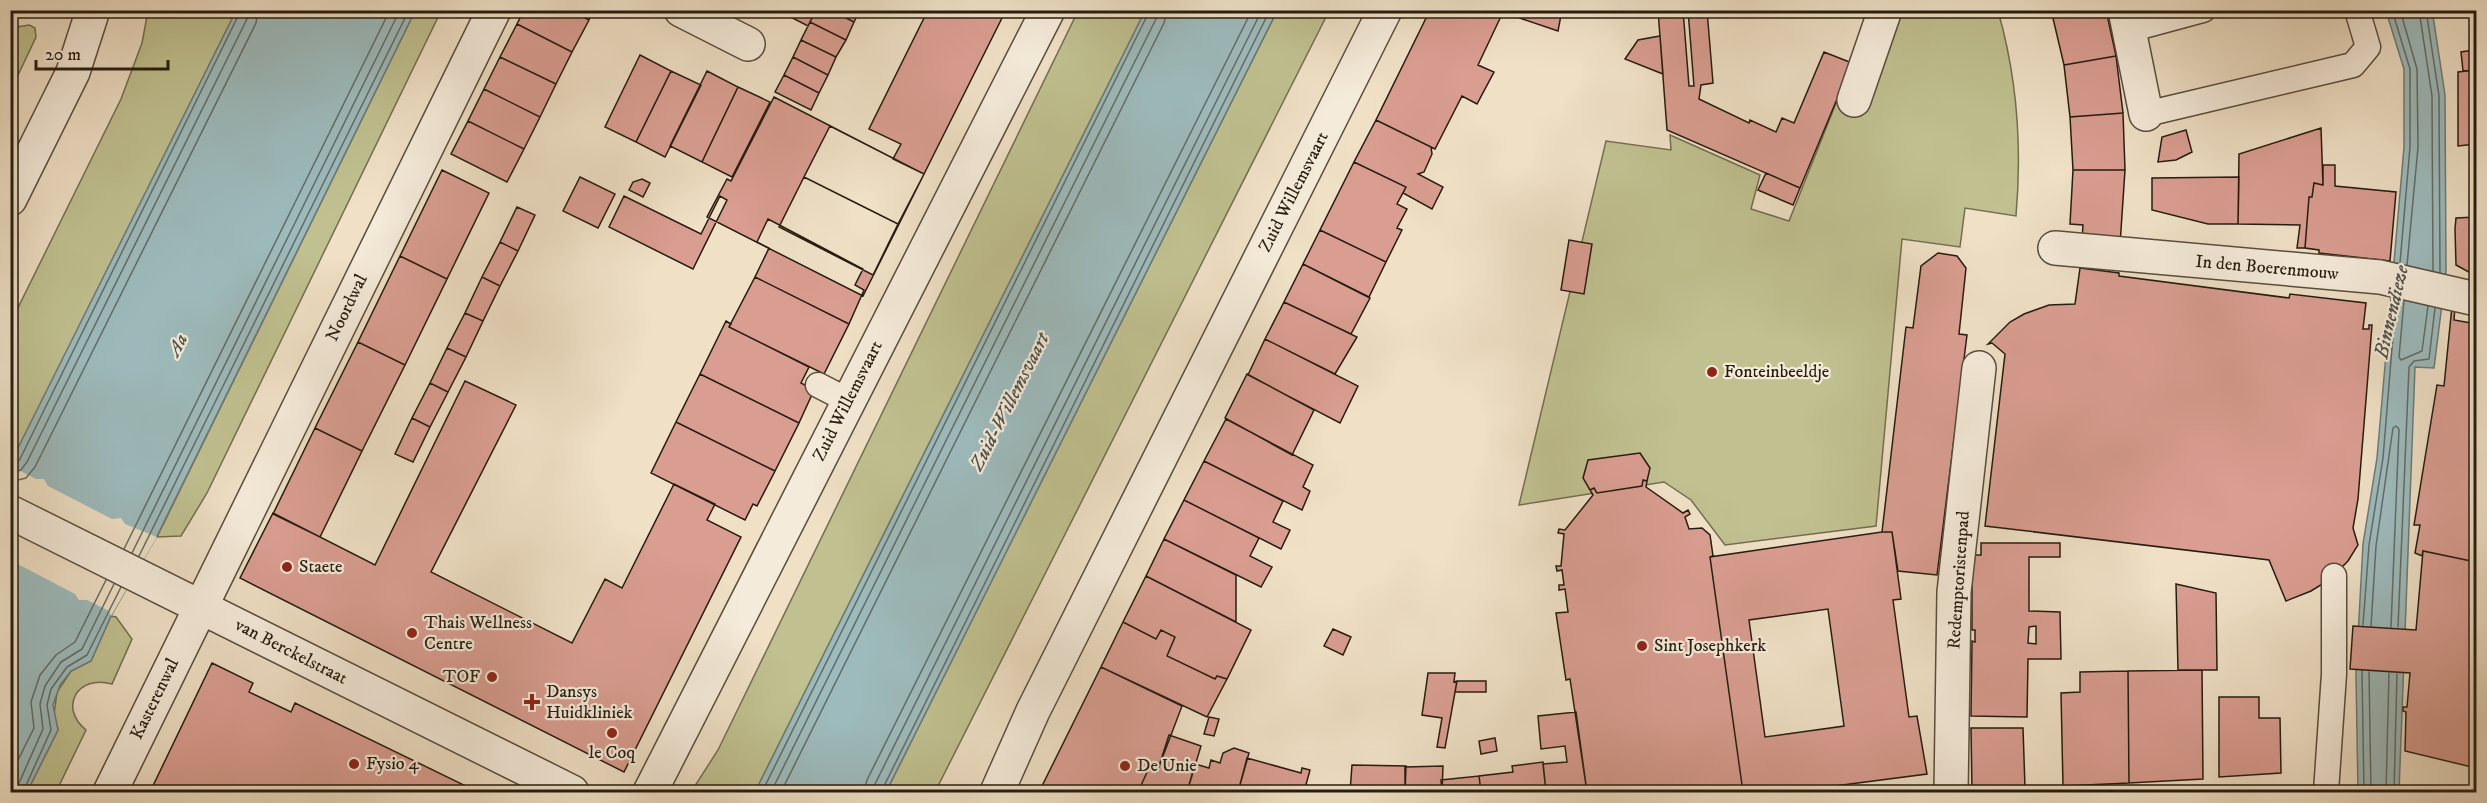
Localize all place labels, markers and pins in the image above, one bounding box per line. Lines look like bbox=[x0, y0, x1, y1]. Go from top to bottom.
place label: Fonteinbeeldje bbox=[1724, 361, 1829, 383]
marker: Fonteinbeeldje bbox=[1705, 365, 1719, 379]
place label: Staete bbox=[299, 556, 343, 578]
marker: Staete bbox=[280, 560, 294, 574]
place label: Thais Wellness Centre bbox=[424, 612, 532, 655]
marker: Thais Wellness Centre bbox=[405, 626, 419, 640]
place label: Sint Josephkerk bbox=[1654, 635, 1766, 657]
marker: Sint Josephkerk bbox=[1635, 639, 1649, 653]
place label: TOF bbox=[443, 666, 480, 688]
marker: TOF bbox=[485, 670, 499, 684]
place label: Dansys Huidkliniek bbox=[546, 681, 633, 724]
marker: Dansys Huidkliniek bbox=[523, 693, 541, 711]
marker: le Coq bbox=[605, 726, 619, 740]
place label: le Coq bbox=[589, 742, 636, 764]
place label: Fysio 4 bbox=[366, 753, 419, 775]
place label: De Unie bbox=[1137, 755, 1197, 777]
marker: Fysio 4 bbox=[347, 757, 361, 771]
marker: De Unie bbox=[1118, 759, 1132, 773]

